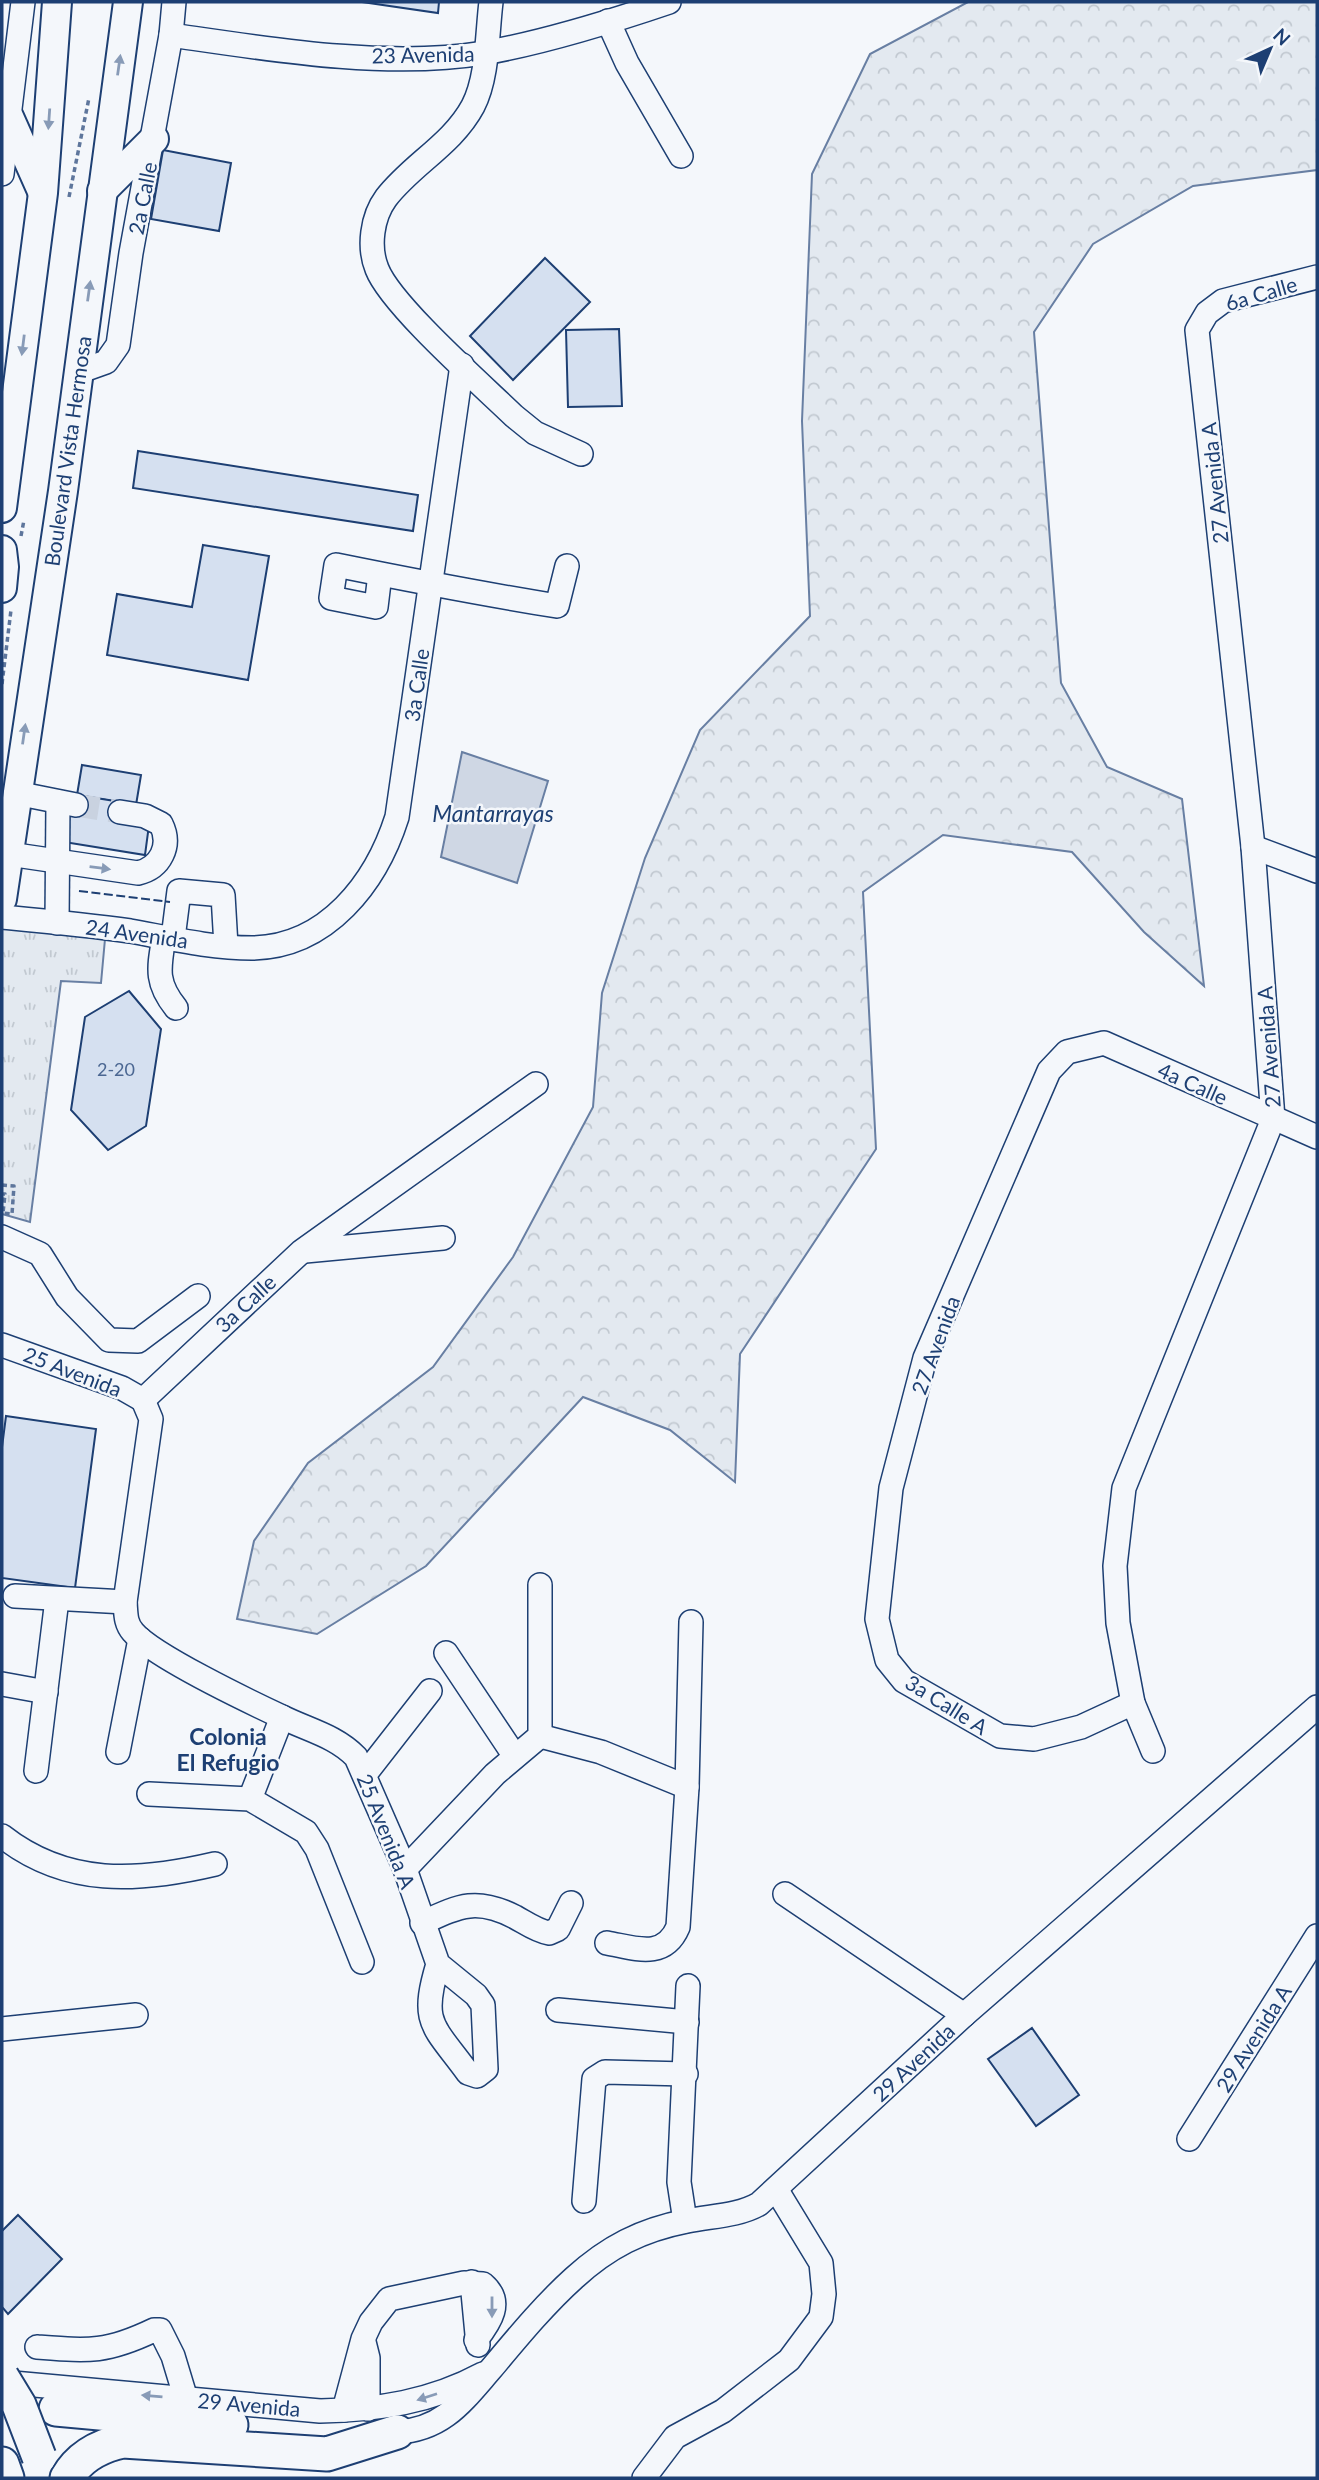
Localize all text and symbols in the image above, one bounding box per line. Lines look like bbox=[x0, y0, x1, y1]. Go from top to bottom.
north arrow bbox=[1235, 14, 1305, 84]
text: N bbox=[1269, 23, 1295, 50]
street label: 23 Avenida bbox=[371, 41, 475, 67]
one-way arrow bbox=[114, 54, 125, 76]
one-way arrow bbox=[43, 108, 54, 130]
street label: 2a Calle bbox=[123, 160, 161, 236]
street label: 6a Calle bbox=[1222, 271, 1300, 315]
one-way arrow bbox=[83, 280, 94, 302]
one-way arrow bbox=[18, 334, 29, 356]
street label: Boulevard Vista Hermosa bbox=[38, 334, 96, 568]
street label: 27 Avenida A bbox=[1195, 420, 1233, 545]
street label: 3a Calle bbox=[399, 647, 433, 723]
one-way arrow bbox=[19, 723, 30, 745]
water label: Mantarrayas bbox=[432, 799, 554, 827]
one-way arrow bbox=[90, 863, 112, 874]
street label: 24 Avenida bbox=[84, 913, 190, 953]
street label: 27 Avenida A bbox=[1251, 985, 1285, 1109]
street label: 4a Calle bbox=[1154, 1057, 1232, 1109]
house number: 2-20 bbox=[97, 1058, 135, 1080]
street label: 3a Calle bbox=[210, 1269, 280, 1337]
street label: 27 Avenida bbox=[906, 1292, 964, 1398]
street label: 25 Avenida bbox=[20, 1341, 126, 1401]
street label: 3a Calle A bbox=[901, 1669, 993, 1739]
district label: Colonia El Refugio bbox=[176, 1722, 280, 1776]
street label: 25 Avenida A bbox=[353, 1770, 422, 1893]
street label: 29 Avenida A bbox=[1210, 1979, 1296, 2096]
street label: 29 Avenida bbox=[867, 2018, 959, 2106]
one-way arrow bbox=[486, 2296, 498, 2318]
street label: 29 Avenida bbox=[197, 2387, 301, 2421]
one-way arrow bbox=[141, 2390, 163, 2401]
one-way arrow bbox=[416, 2392, 437, 2403]

